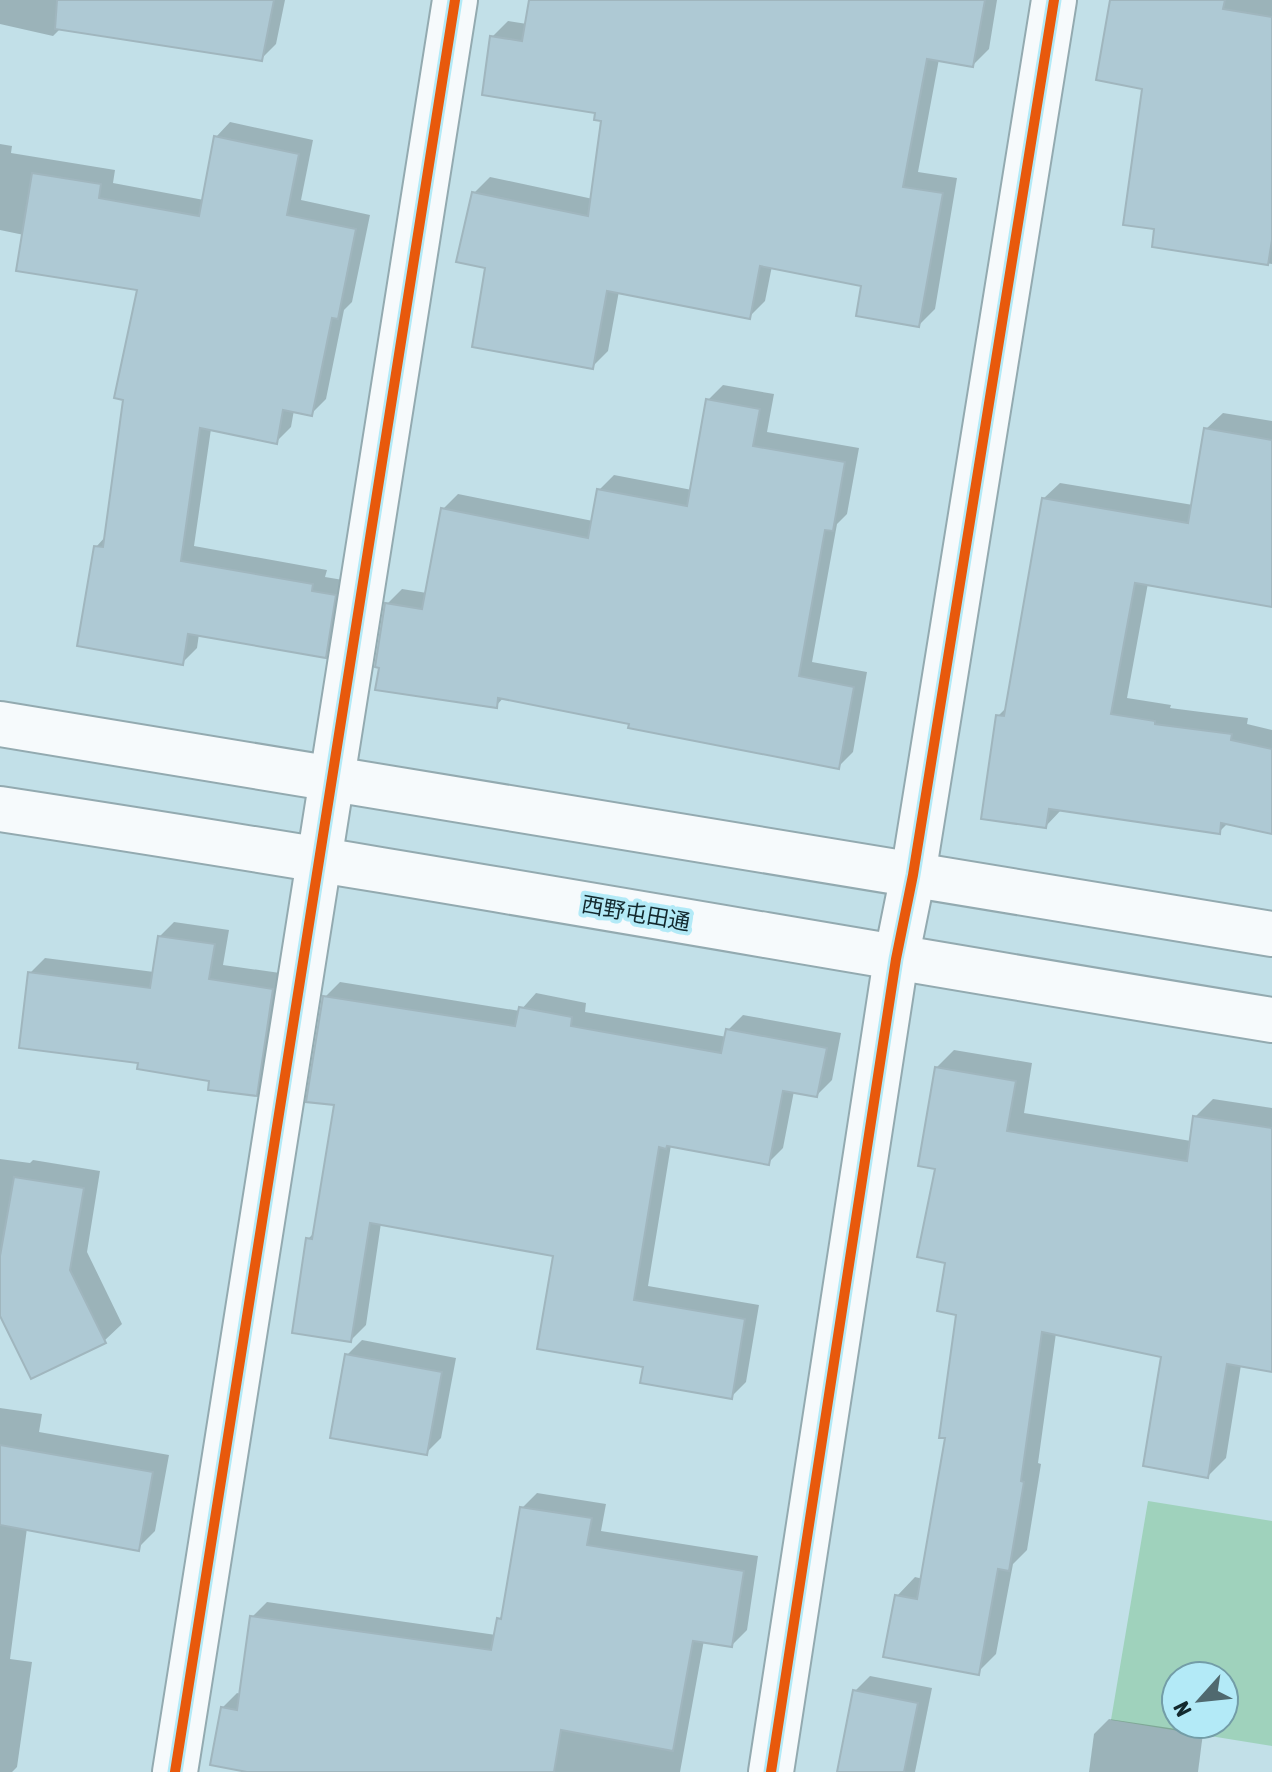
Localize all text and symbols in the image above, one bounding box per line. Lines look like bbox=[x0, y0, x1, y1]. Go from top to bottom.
street label: 西野屯田通 bbox=[580, 891, 692, 935]
north arrow bbox=[1160, 1660, 1240, 1740]
text: N bbox=[1168, 1697, 1197, 1721]

